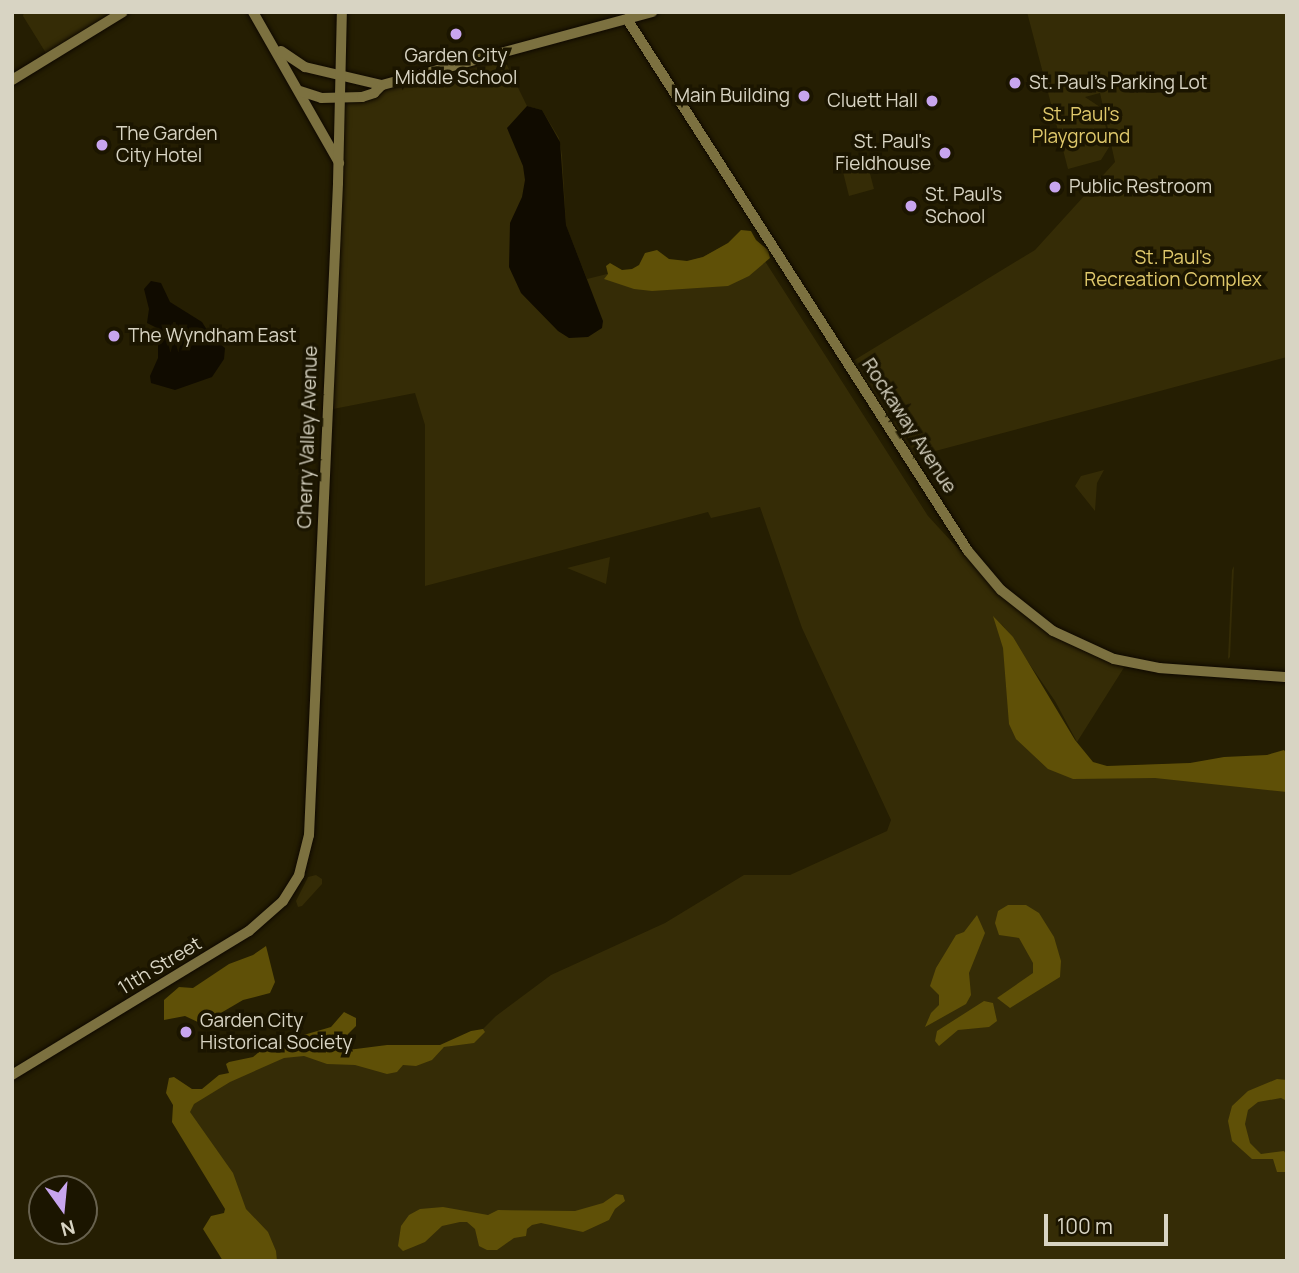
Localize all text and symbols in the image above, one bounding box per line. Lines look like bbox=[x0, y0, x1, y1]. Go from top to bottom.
marker: Garden City Middle School bbox=[448, 26, 464, 42]
place label: Garden City Middle School bbox=[395, 45, 517, 89]
place label: St. Paul's Parking Lot bbox=[1029, 72, 1207, 94]
marker: St. Paul's Parking Lot bbox=[1007, 75, 1023, 91]
place label: Main Building bbox=[674, 85, 790, 107]
marker: Main Building bbox=[796, 88, 812, 104]
place label: Cluett Hall bbox=[827, 90, 918, 112]
marker: Cluett Hall bbox=[924, 93, 940, 109]
park label: St. Paul's Playground bbox=[1032, 104, 1130, 148]
place label: The Garden City Hotel bbox=[116, 123, 217, 167]
place label: St. Paul's Fieldhouse bbox=[835, 131, 931, 175]
marker: The Garden City Hotel bbox=[94, 137, 110, 153]
marker: St. Paul's Fieldhouse bbox=[937, 145, 953, 161]
place label: Public Restroom bbox=[1069, 176, 1212, 198]
marker: Public Restroom bbox=[1047, 179, 1063, 195]
place label: St. Paul's School bbox=[925, 184, 1002, 228]
marker: St. Paul's School bbox=[903, 198, 919, 214]
park label: St. Paul's Recreation Complex bbox=[1084, 247, 1262, 291]
place label: The Wyndham East bbox=[128, 325, 297, 347]
marker: The Wyndham East bbox=[106, 328, 122, 344]
street label: Cherry Valley Avenue bbox=[293, 345, 323, 529]
street label: Rockaway Avenue bbox=[857, 354, 961, 498]
street label: 11th Street bbox=[114, 932, 206, 1000]
place label: Garden City Historical Society bbox=[200, 1010, 352, 1054]
marker: Garden City Historical Society bbox=[178, 1024, 194, 1040]
north arrow bbox=[28, 1175, 98, 1245]
scale bar bbox=[1047, 1200, 1171, 1244]
text: 100 m bbox=[1057, 1212, 1113, 1240]
text: N bbox=[58, 1214, 78, 1243]

